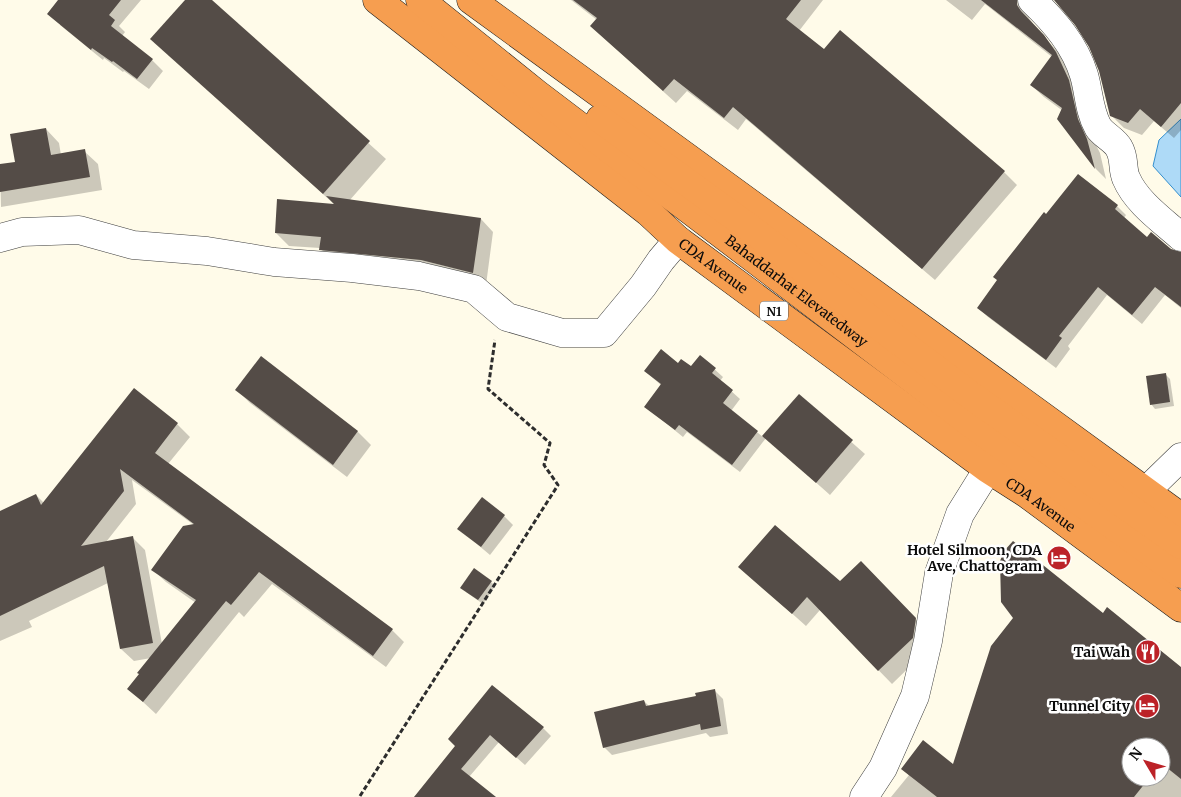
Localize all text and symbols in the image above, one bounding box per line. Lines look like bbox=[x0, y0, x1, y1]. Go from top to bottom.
street label: Bahaddarhat Elevatedway bbox=[722, 231, 872, 352]
street label: CDA Avenue bbox=[675, 235, 751, 298]
road number: N1 bbox=[760, 302, 788, 321]
street label: CDA Avenue bbox=[1002, 474, 1079, 536]
place label: Hotel Silmoon, CDA Ave, Chattogram bbox=[907, 541, 1043, 575]
hotel icon: Hotel Silmoon, CDA Ave, Chattogram bbox=[1046, 545, 1072, 571]
restaurant icon: Tai Wah bbox=[1135, 639, 1161, 665]
place label: Tai Wah bbox=[1074, 643, 1131, 661]
hotel icon: Tunnel City bbox=[1134, 693, 1160, 719]
place label: Tunnel City bbox=[1049, 697, 1131, 715]
north arrow bbox=[1121, 737, 1171, 787]
text: N bbox=[1125, 744, 1146, 764]

